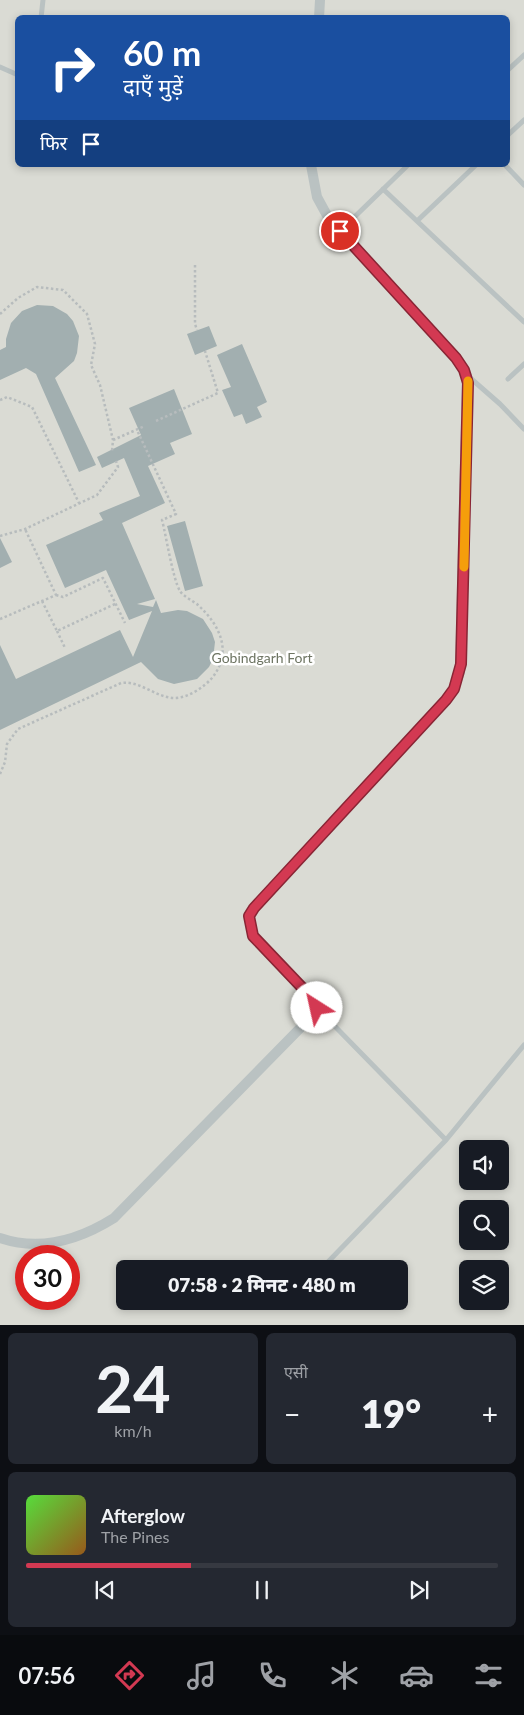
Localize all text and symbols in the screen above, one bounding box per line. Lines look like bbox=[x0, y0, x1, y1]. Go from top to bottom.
text: 60 m bbox=[123, 31, 201, 73]
icon: right bbox=[40, 35, 105, 100]
text: दाएँ मुड़ें bbox=[123, 73, 183, 100]
icon: arrive bbox=[77, 130, 105, 158]
text: फिर bbox=[40, 131, 67, 154]
pin bbox=[319, 210, 361, 252]
icon: arrive bbox=[326, 217, 354, 245]
park label: Gobindgarh Fort bbox=[211, 649, 313, 666]
position arrow bbox=[290, 981, 342, 1033]
map controls bbox=[459, 1140, 509, 1310]
button: sound bbox=[459, 1140, 509, 1190]
button: search bbox=[459, 1200, 509, 1250]
speed limit sign: 30 bbox=[15, 1245, 80, 1310]
button: layers bbox=[459, 1260, 509, 1310]
text: 07:58 · 2 मिनट · 480 m bbox=[168, 1273, 356, 1296]
text: 24 bbox=[95, 1349, 171, 1427]
text: एसी bbox=[284, 1362, 308, 1381]
text: 19° bbox=[361, 1390, 421, 1436]
text: − bbox=[284, 1397, 300, 1431]
text: + bbox=[482, 1397, 498, 1431]
text: km/h bbox=[114, 1421, 152, 1440]
text: Afterglow bbox=[101, 1504, 185, 1527]
text: The Pines bbox=[101, 1527, 170, 1546]
icon: previous bbox=[91, 1576, 119, 1604]
icon: pause bbox=[248, 1576, 276, 1604]
icon: next bbox=[405, 1576, 433, 1604]
icon: directions bbox=[112, 1658, 147, 1693]
icon: music bbox=[184, 1658, 219, 1693]
icon: phone bbox=[255, 1658, 290, 1693]
icon: climate bbox=[327, 1658, 362, 1693]
icon: car bbox=[399, 1658, 434, 1693]
icon: filters bbox=[471, 1658, 506, 1693]
text: 07:56 bbox=[18, 1662, 75, 1689]

